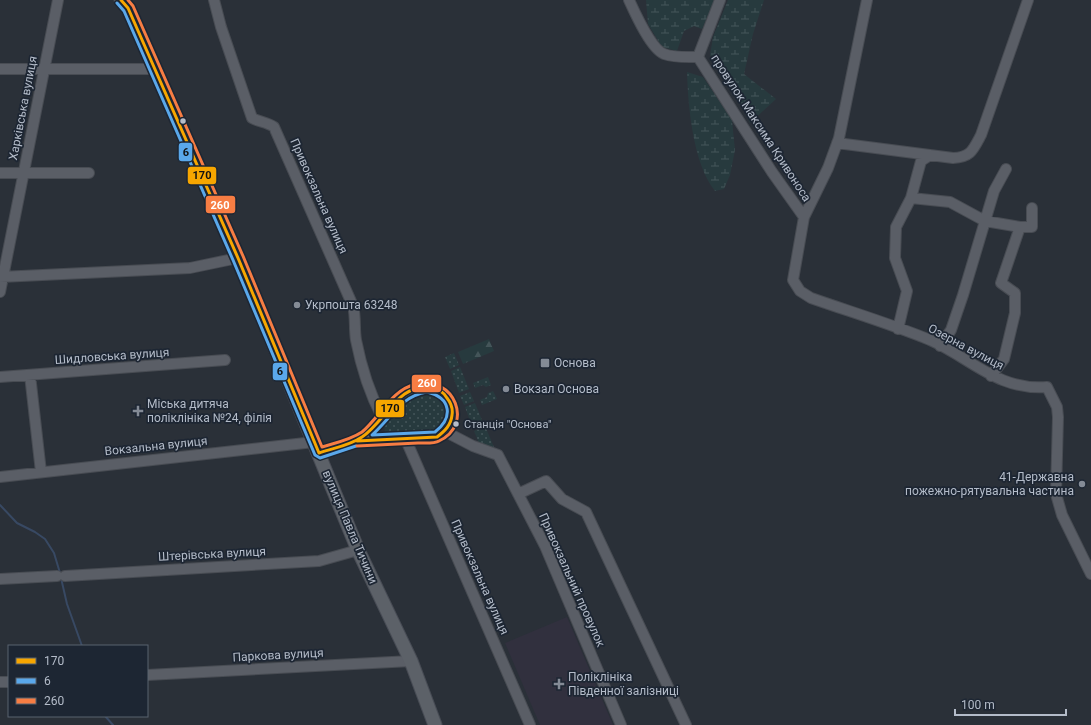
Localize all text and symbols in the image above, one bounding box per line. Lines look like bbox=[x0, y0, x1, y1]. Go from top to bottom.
street label: провулок Максима Кривоноса bbox=[708, 52, 814, 204]
street label: Харківська вулиця bbox=[6, 55, 40, 161]
unlabelled marker bbox=[178, 116, 188, 126]
street label: Привокзальна вулиця bbox=[287, 136, 351, 256]
line badge: 6 bbox=[178, 142, 193, 162]
text: 6 bbox=[183, 146, 189, 159]
line badge: 170 bbox=[187, 166, 217, 185]
text: 170 bbox=[193, 169, 211, 182]
line badge: 260 bbox=[205, 195, 236, 214]
text: 260 bbox=[211, 199, 229, 212]
place label: Укрпошта 63248 bbox=[305, 298, 398, 312]
marker: Укрпошта 63248 bbox=[292, 300, 302, 310]
street label: Озерна вулиця bbox=[926, 321, 1006, 373]
street label: Шидловська вулиця bbox=[54, 345, 170, 367]
place label: Основа bbox=[554, 356, 596, 370]
marker: Основа bbox=[539, 357, 551, 369]
line badge: 6 bbox=[272, 362, 288, 381]
text: 6 bbox=[277, 365, 283, 378]
line badge: 260 bbox=[411, 374, 442, 393]
text: 260 bbox=[418, 377, 436, 390]
place label: Вокзал Основа bbox=[514, 382, 599, 396]
marker: Вокзал Основа bbox=[501, 384, 511, 394]
place label: Міська дитяча поліклініка №24, філія bbox=[147, 397, 272, 425]
line badge: 170 bbox=[375, 399, 405, 418]
text: 170 bbox=[381, 402, 399, 415]
marker: Міська дитяча поліклініка №24, філія bbox=[132, 405, 144, 417]
place label: Станція "Основа" bbox=[464, 418, 552, 431]
marker: Станція "Основа" bbox=[451, 419, 461, 429]
street label: Вокзальна вулиця bbox=[104, 434, 208, 458]
street label: вулиця Павла Тичини bbox=[320, 468, 380, 586]
place label: 41-Державна пожежно-рятувальна частина bbox=[905, 470, 1074, 498]
marker: 41-Державна пожежно-рятувальна частина bbox=[1077, 479, 1087, 489]
street label: Привокзальний провулок bbox=[536, 511, 608, 650]
street label: Привокзальна вулиця bbox=[448, 517, 512, 637]
street label: Штерівська вулиця bbox=[158, 544, 266, 564]
legend bbox=[8, 645, 148, 717]
street label: Паркова вулиця bbox=[232, 646, 324, 664]
text: 170 bbox=[44, 654, 64, 668]
place label: Поліклініка Південної залізниці bbox=[568, 670, 679, 698]
text: 6 bbox=[44, 674, 51, 688]
marker: Поліклініка Південної залізниці bbox=[553, 678, 565, 690]
scale bar bbox=[955, 691, 1066, 717]
text: 260 bbox=[44, 694, 64, 708]
text: 100 m bbox=[961, 698, 995, 712]

